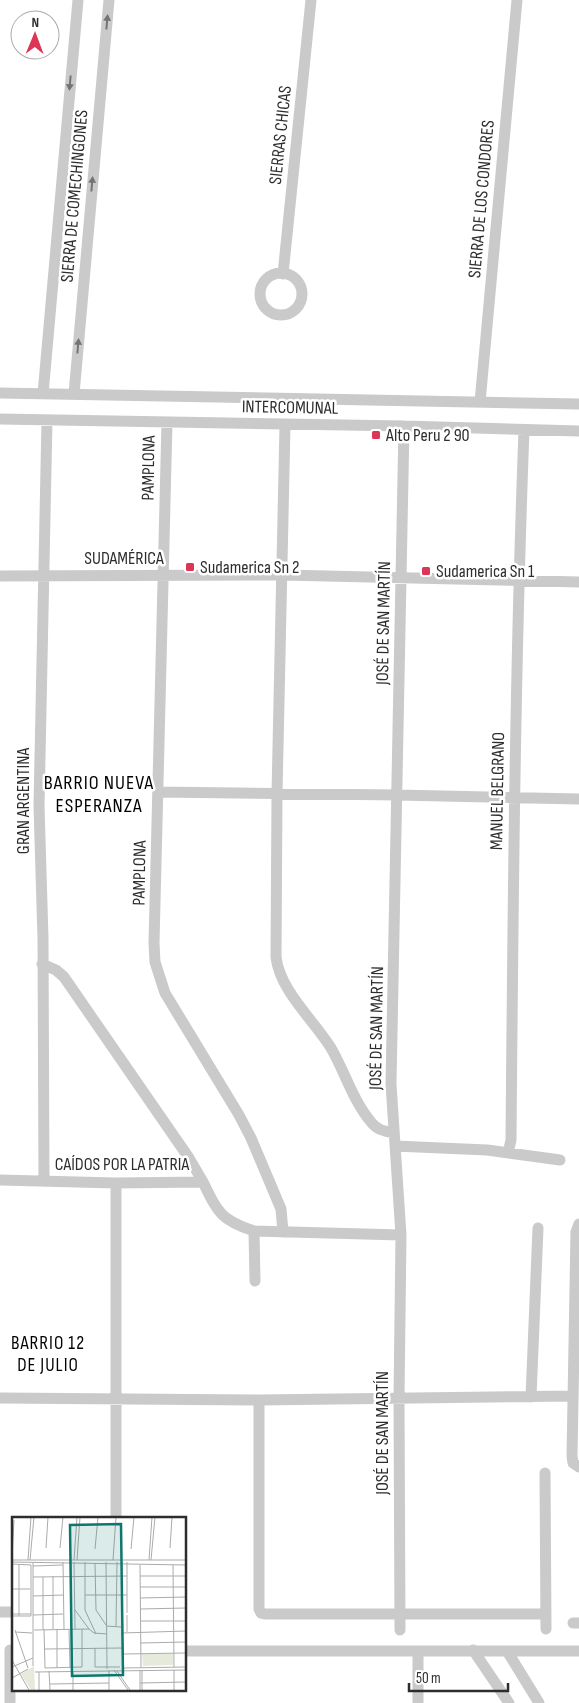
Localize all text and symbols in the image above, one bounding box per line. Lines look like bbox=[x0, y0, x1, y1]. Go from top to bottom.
north arrow bbox=[10, 10, 60, 60]
text: N bbox=[31, 14, 39, 31]
one-way arrow bbox=[103, 14, 111, 30]
one-way arrow bbox=[66, 76, 74, 92]
street label: SIERRAS CHICAS bbox=[265, 84, 296, 185]
street label: SIERRA DE COMECHINGONES bbox=[56, 109, 93, 283]
street label: SIERRA DE LOS CONDORES bbox=[464, 119, 499, 279]
one-way arrow bbox=[89, 176, 97, 192]
one-way arrow bbox=[74, 338, 82, 354]
street label: INTERCOMUNAL bbox=[242, 396, 339, 419]
place label: Alto Peru 2 90 bbox=[385, 425, 470, 446]
marker: Alto Peru 2 90 bbox=[370, 429, 382, 441]
street label: PAMPLONA bbox=[137, 435, 160, 501]
street label: SUDAMÉRICA bbox=[84, 548, 164, 569]
place label: Sudamerica Sn 2 bbox=[200, 557, 299, 578]
marker: Sudamerica Sn 2 bbox=[184, 561, 196, 573]
street label: JOSÉ DE SAN MARTÍN bbox=[372, 561, 395, 686]
place label: Sudamerica Sn 1 bbox=[436, 561, 535, 582]
marker: Sudamerica Sn 1 bbox=[420, 565, 432, 577]
street label: MANUEL BELGRANO bbox=[486, 732, 509, 850]
street label: GRAN ARGENTINA bbox=[13, 748, 34, 854]
district label: BARRIO NUEVA ESPERANZA bbox=[44, 771, 154, 818]
street label: PAMPLONA bbox=[128, 840, 151, 906]
street label: JOSÉ DE SAN MARTÍN bbox=[365, 966, 388, 1091]
street label: CAÍDOS POR LA PATRIA bbox=[55, 1154, 190, 1175]
district label: BARRIO 12 DE JULIO bbox=[11, 1332, 85, 1377]
street label: JOSÉ DE SAN MARTÍN bbox=[372, 1371, 393, 1496]
inset map bbox=[12, 1517, 186, 1690]
scale bar bbox=[409, 1660, 508, 1692]
text: 50 m bbox=[416, 1669, 441, 1688]

